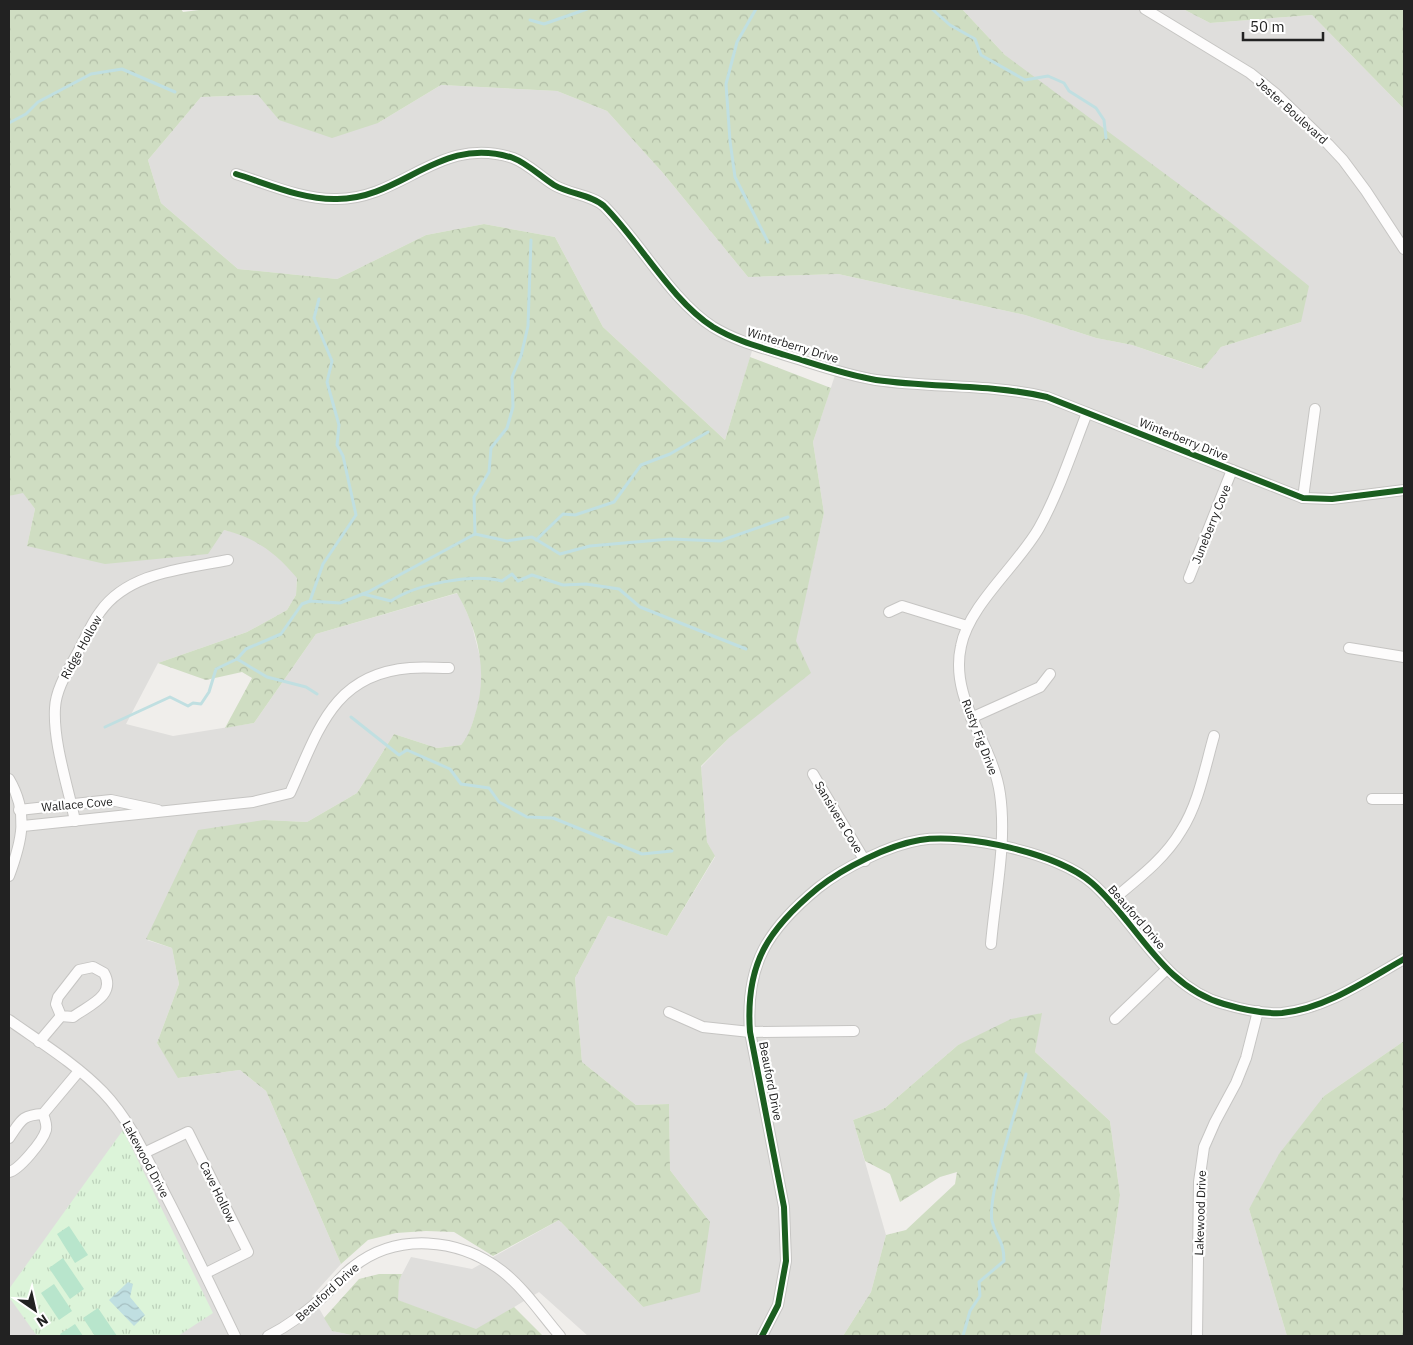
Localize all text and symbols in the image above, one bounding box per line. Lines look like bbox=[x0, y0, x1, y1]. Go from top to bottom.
scale bar bbox=[1243, 10, 1323, 42]
text: 50 m bbox=[1250, 17, 1285, 36]
street label: Jester Boulevard bbox=[1253, 75, 1331, 147]
street label: Winterberry Drive bbox=[745, 324, 841, 366]
street label: Winterberry Drive bbox=[1137, 414, 1231, 464]
street label: Juneberry Cove bbox=[1188, 482, 1234, 566]
street label: Ridge Hollow bbox=[57, 612, 105, 682]
street label: Rusty Fig Drive bbox=[959, 697, 1001, 777]
street label: Sansivera Cove bbox=[812, 778, 867, 856]
street label: Wallace Cove bbox=[41, 793, 114, 815]
street label: Beauford Drive bbox=[1105, 882, 1169, 952]
street label: Beauford Drive bbox=[756, 1040, 786, 1122]
street label: Lakewood Drive bbox=[119, 1118, 173, 1201]
street label: Cave Hollow bbox=[197, 1159, 239, 1225]
street label: Lakewood Drive bbox=[1191, 1170, 1209, 1256]
street label: Beauford Drive bbox=[292, 1259, 362, 1324]
north arrow bbox=[10, 1285, 60, 1335]
text: N bbox=[33, 1310, 52, 1331]

